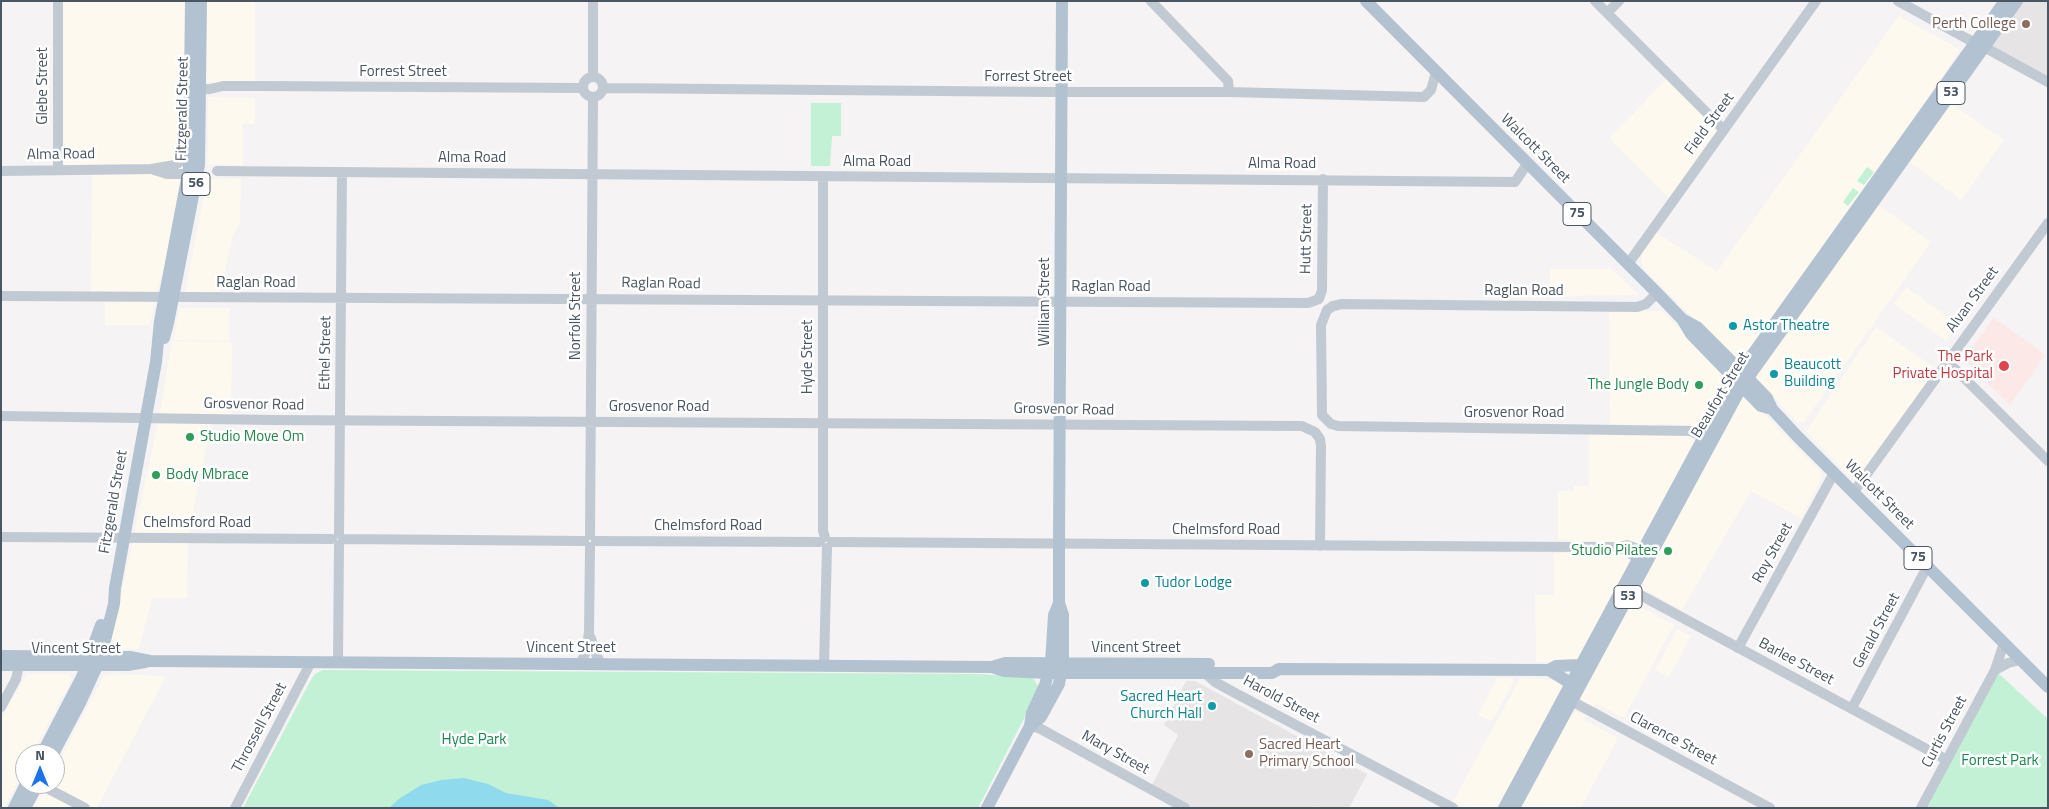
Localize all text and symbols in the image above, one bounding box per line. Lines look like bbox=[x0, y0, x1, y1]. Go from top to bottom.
place label: Perth College bbox=[1932, 15, 2016, 33]
marker: Perth College bbox=[2020, 18, 2032, 30]
street label: Glebe Street bbox=[34, 47, 52, 125]
street label: Fitzgerald Street bbox=[173, 57, 193, 161]
street label: Forrest Street bbox=[359, 63, 447, 81]
street label: Forrest Street bbox=[984, 68, 1072, 86]
road number: 53 bbox=[1937, 82, 1965, 105]
street label: Field Street bbox=[1682, 90, 1738, 158]
street label: Walcott Street bbox=[1497, 111, 1573, 187]
street label: Alma Road bbox=[27, 145, 95, 165]
street label: Alma Road bbox=[438, 149, 506, 167]
street label: Alma Road bbox=[843, 153, 911, 171]
street label: Alma Road bbox=[1248, 155, 1316, 173]
road number: 56 bbox=[182, 172, 210, 195]
road number: 75 bbox=[1563, 202, 1591, 225]
street label: Hutt Street bbox=[1297, 204, 1317, 274]
street label: William Street bbox=[1036, 258, 1054, 346]
street label: Alvan Street bbox=[1943, 264, 2003, 336]
street label: Norfolk Street bbox=[567, 272, 585, 360]
street label: Raglan Road bbox=[216, 274, 296, 292]
street label: Raglan Road bbox=[621, 274, 701, 294]
street label: Raglan Road bbox=[1071, 278, 1151, 296]
street label: Raglan Road bbox=[1484, 282, 1564, 300]
street label: Ethel Street bbox=[316, 316, 336, 390]
place label: Astor Theatre bbox=[1743, 317, 1830, 335]
street label: Hyde Street bbox=[799, 320, 817, 394]
marker: Astor Theatre bbox=[1727, 320, 1739, 332]
place label: The Park Private Hospital bbox=[1893, 348, 1993, 383]
street label: Beaufort Street bbox=[1688, 349, 1754, 441]
place label: Beaucott Building bbox=[1784, 356, 1841, 391]
marker: The Park Private Hospital bbox=[1997, 359, 2011, 373]
marker: Beaucott Building bbox=[1768, 368, 1780, 380]
place label: The Jungle Body bbox=[1587, 376, 1689, 394]
marker: The Jungle Body bbox=[1693, 379, 1705, 391]
street label: Grosvenor Road bbox=[204, 395, 304, 415]
street label: Grosvenor Road bbox=[609, 398, 709, 416]
street label: Grosvenor Road bbox=[1014, 400, 1114, 420]
street label: Grosvenor Road bbox=[1464, 404, 1564, 422]
place label: Studio Move Om bbox=[200, 428, 304, 446]
marker: Studio Move Om bbox=[184, 431, 196, 443]
street label: Fitzgerald Street bbox=[96, 449, 132, 555]
street label: Walcott Street bbox=[1841, 457, 1917, 533]
place label: Body Mbrace bbox=[166, 466, 249, 484]
marker: Body Mbrace bbox=[150, 469, 162, 481]
street label: Chelmsford Road bbox=[143, 514, 251, 532]
street label: Chelmsford Road bbox=[654, 517, 762, 535]
street label: Roy Street bbox=[1749, 520, 1797, 586]
street label: Chelmsford Road bbox=[1172, 521, 1280, 539]
place label: Studio Pilates bbox=[1571, 542, 1658, 560]
marker: Studio Pilates bbox=[1662, 545, 1674, 557]
road number: 75 bbox=[1904, 546, 1932, 570]
place label: Tudor Lodge bbox=[1155, 574, 1232, 592]
marker: Tudor Lodge bbox=[1139, 577, 1151, 589]
road number: 53 bbox=[1614, 586, 1642, 608]
street label: Gerald Street bbox=[1850, 590, 1904, 672]
street label: Barlee Street bbox=[1755, 635, 1837, 689]
street label: Vincent Street bbox=[526, 639, 616, 657]
street label: Vincent Street bbox=[1091, 639, 1181, 657]
street label: Vincent Street bbox=[31, 640, 121, 658]
street label: Harold Street bbox=[1240, 672, 1322, 728]
street label: Throssell Street bbox=[229, 680, 291, 776]
place label: Sacred Heart Church Hall bbox=[1120, 688, 1202, 723]
street label: Curtis Street bbox=[1919, 693, 1971, 771]
marker: Sacred Heart Church Hall bbox=[1206, 700, 1218, 712]
street label: Clarence Street bbox=[1626, 709, 1720, 769]
street label: Mary Street bbox=[1078, 727, 1152, 779]
park label: Hyde Park bbox=[442, 731, 506, 749]
place label: Sacred Heart Primary School bbox=[1259, 736, 1354, 771]
north arrow bbox=[15, 744, 65, 794]
text: N bbox=[35, 744, 45, 765]
marker: Sacred Heart Primary School bbox=[1243, 748, 1255, 760]
park label: Forrest Park bbox=[1961, 752, 2039, 770]

